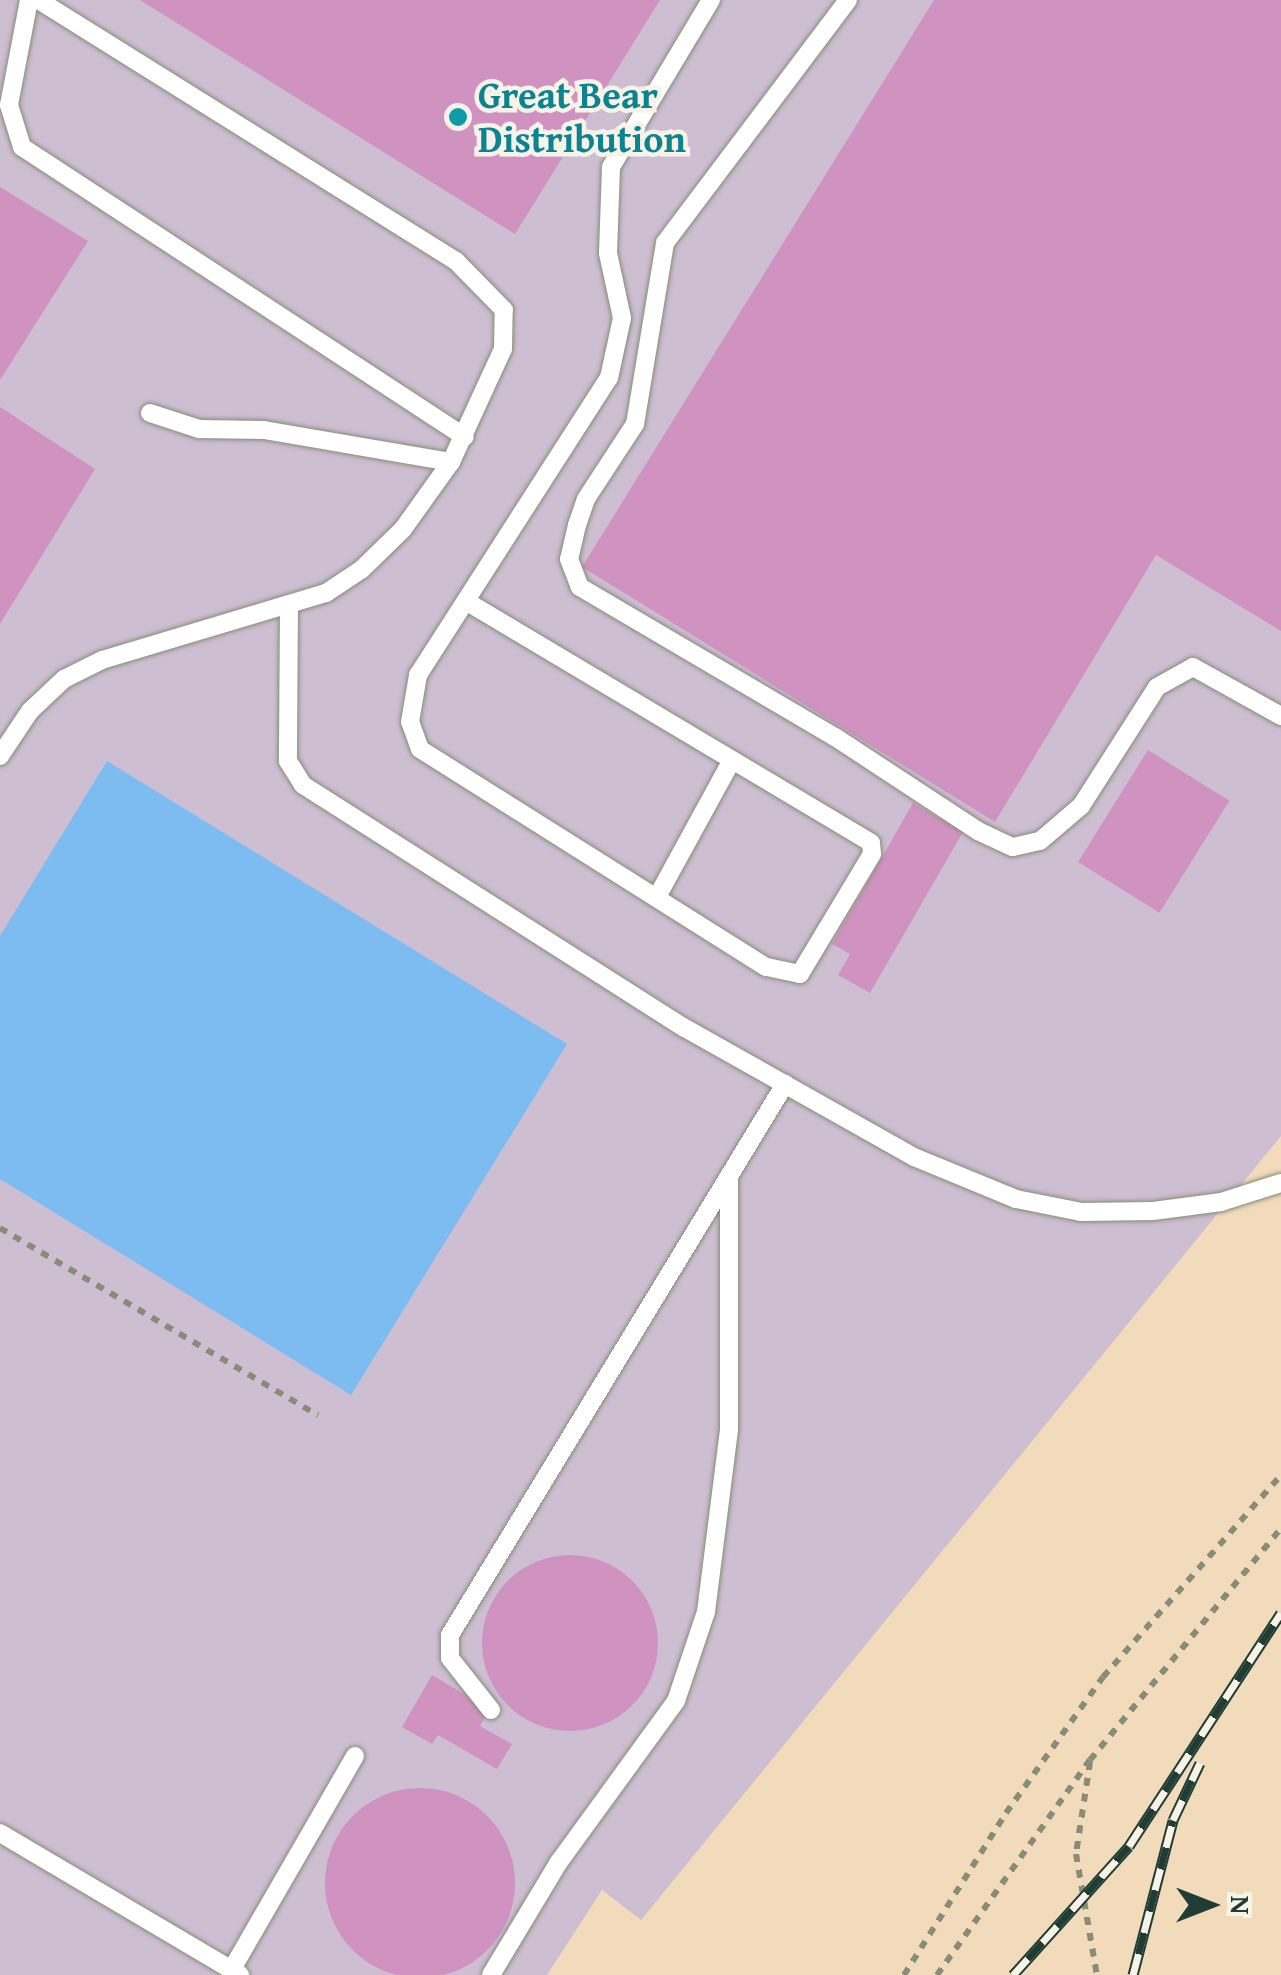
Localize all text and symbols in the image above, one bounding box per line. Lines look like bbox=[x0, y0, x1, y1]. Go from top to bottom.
place label: Great Bear Distribution bbox=[478, 72, 686, 162]
marker: Great Bear Distribution bbox=[447, 106, 469, 128]
north arrow bbox=[1161, 1855, 1261, 1955]
text: N bbox=[1221, 1896, 1262, 1914]

